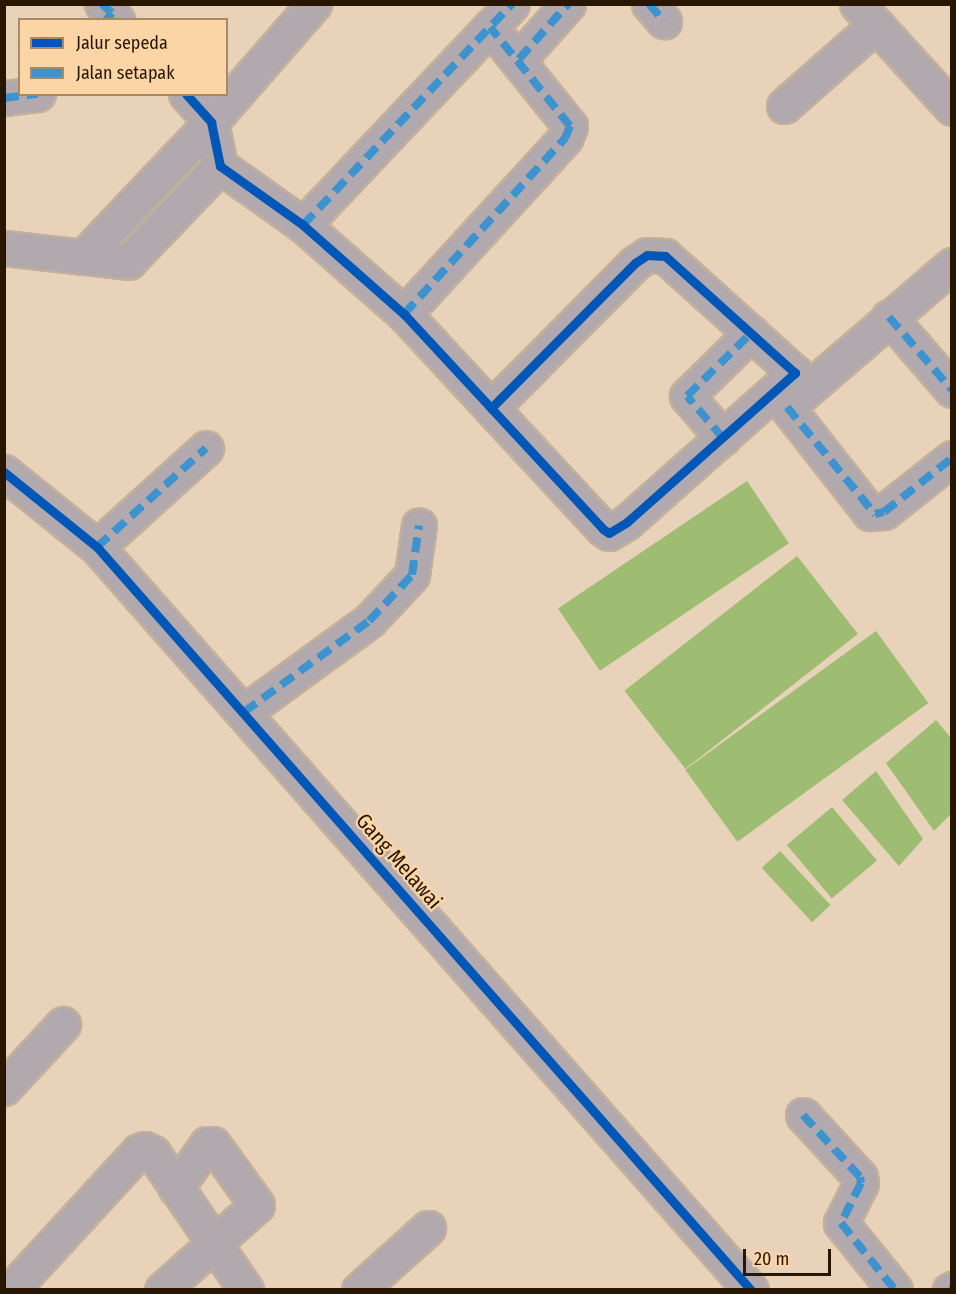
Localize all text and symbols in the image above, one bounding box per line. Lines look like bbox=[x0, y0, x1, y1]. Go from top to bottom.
legend bbox=[18, 18, 228, 96]
text: Jalur sepeda bbox=[76, 32, 168, 54]
text: Jalan setapak bbox=[76, 62, 175, 84]
street label: Gang Melawai bbox=[351, 808, 447, 914]
scale bar bbox=[746, 1237, 834, 1275]
text: 20 m bbox=[754, 1248, 789, 1270]

